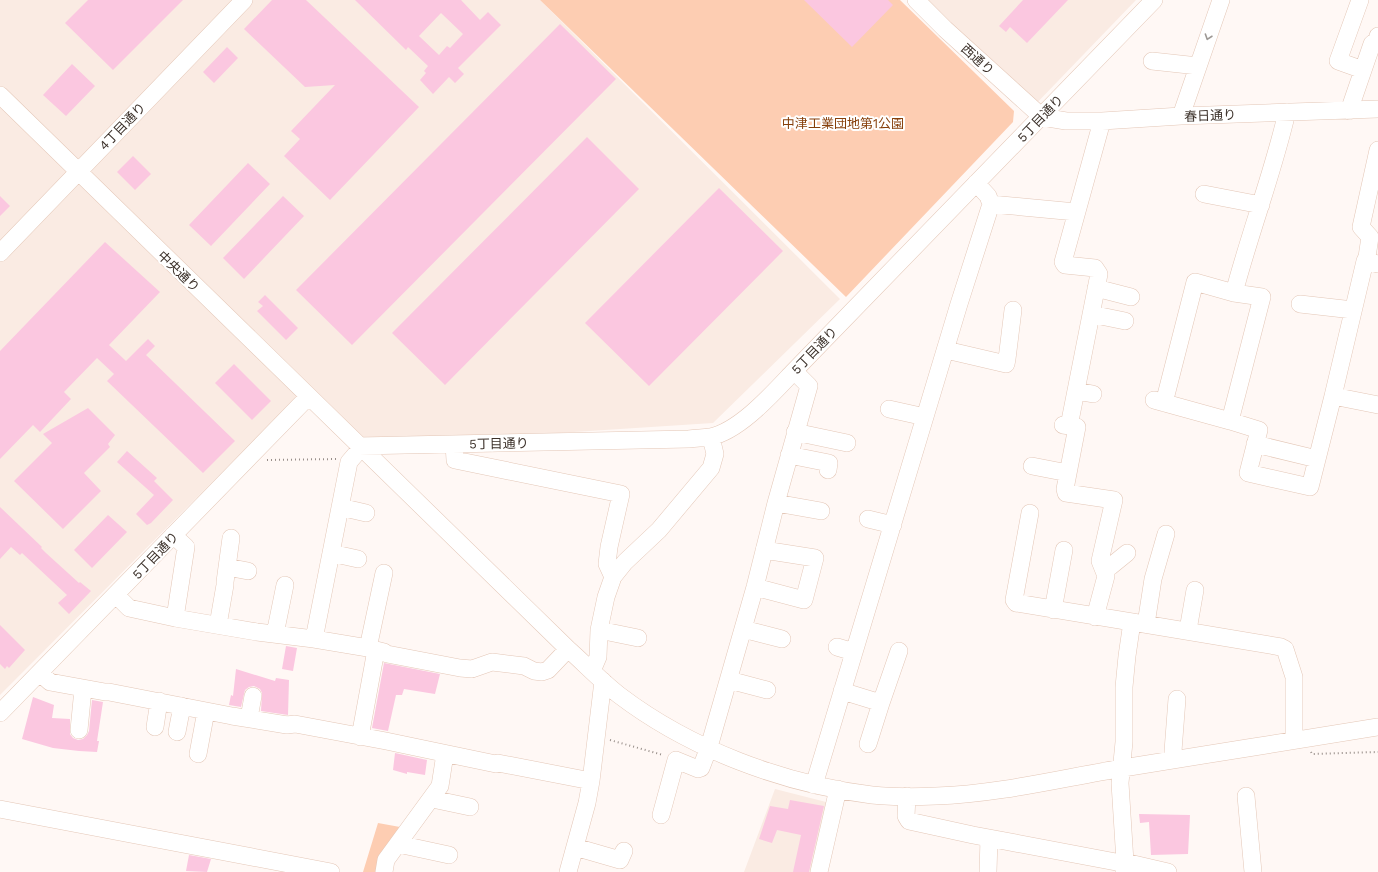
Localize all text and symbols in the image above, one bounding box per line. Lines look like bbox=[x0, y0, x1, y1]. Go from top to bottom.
one-way arrow bbox=[1205, 33, 1213, 40]
street label: 西通り bbox=[958, 41, 997, 78]
street label: 5丁目通り bbox=[1014, 92, 1066, 145]
street label: 4丁目通り bbox=[96, 100, 149, 153]
street label: 春日通り bbox=[1184, 107, 1236, 124]
park label: 中津工業団地第1公園 bbox=[782, 116, 904, 131]
street label: 中央通り bbox=[155, 248, 203, 295]
street label: 5丁目通り bbox=[788, 324, 840, 377]
street label: 5丁目通り bbox=[469, 435, 529, 452]
street label: 5丁目通り bbox=[129, 529, 181, 582]

